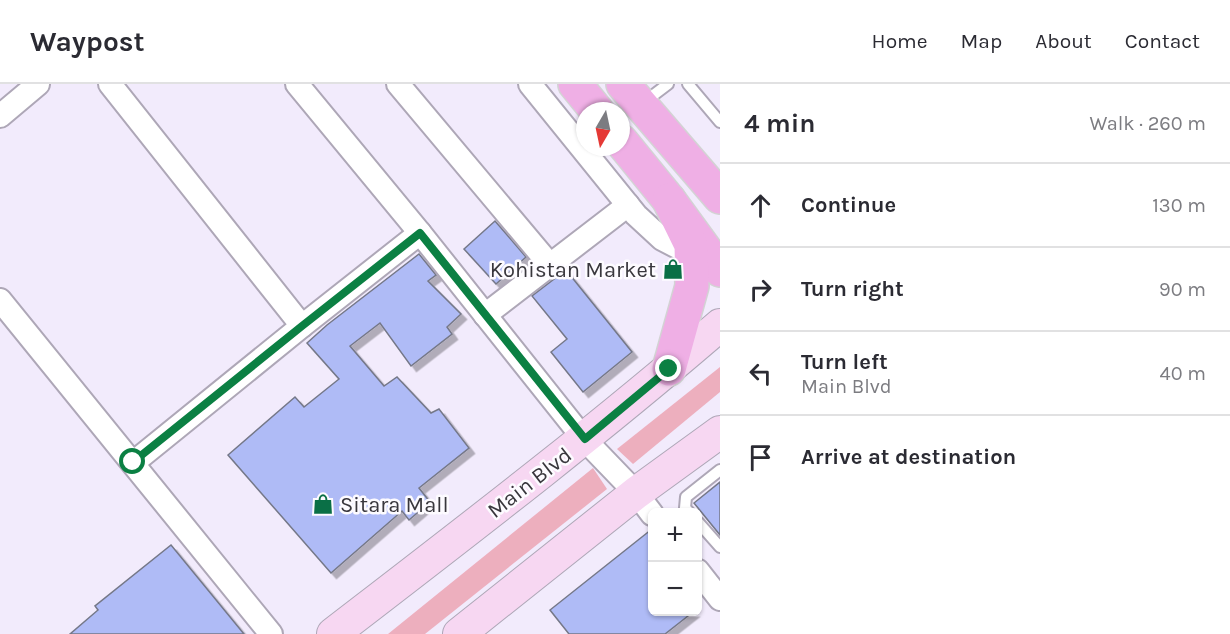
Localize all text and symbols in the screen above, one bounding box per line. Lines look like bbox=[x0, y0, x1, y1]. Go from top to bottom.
text: Waypost bbox=[30, 25, 145, 58]
text: Home bbox=[872, 29, 928, 53]
text: Map bbox=[961, 29, 1002, 53]
text: About bbox=[1035, 29, 1092, 53]
text: Contact bbox=[1125, 29, 1200, 53]
north arrow bbox=[576, 102, 630, 156]
text: 4 min bbox=[744, 108, 815, 139]
text: Walk · 260 m bbox=[1089, 112, 1206, 135]
icon: ahead bbox=[744, 189, 777, 222]
text: Continue bbox=[801, 192, 896, 218]
text: 130 m bbox=[1152, 194, 1206, 217]
place label: Kohistan Market bbox=[490, 257, 656, 283]
shop icon: Kohistan Market bbox=[661, 257, 685, 281]
icon: right bbox=[744, 273, 777, 306]
text: Turn right bbox=[801, 276, 904, 302]
text: 90 m bbox=[1159, 278, 1206, 301]
text: Turn left bbox=[801, 349, 888, 375]
route end bbox=[655, 355, 681, 381]
icon: left bbox=[744, 357, 777, 390]
text: 40 m bbox=[1160, 362, 1206, 385]
text: Main Blvd bbox=[801, 375, 892, 398]
icon: arrive bbox=[744, 441, 777, 474]
street label: Main Blvd bbox=[482, 442, 577, 524]
text: Arrive at destination bbox=[801, 444, 1016, 470]
route start bbox=[119, 448, 145, 474]
shop icon: Sitara Mall bbox=[311, 492, 335, 516]
place label: Sitara Mall bbox=[340, 492, 449, 518]
map controls bbox=[648, 508, 702, 616]
button: + bbox=[648, 508, 702, 562]
button: − bbox=[648, 562, 702, 616]

